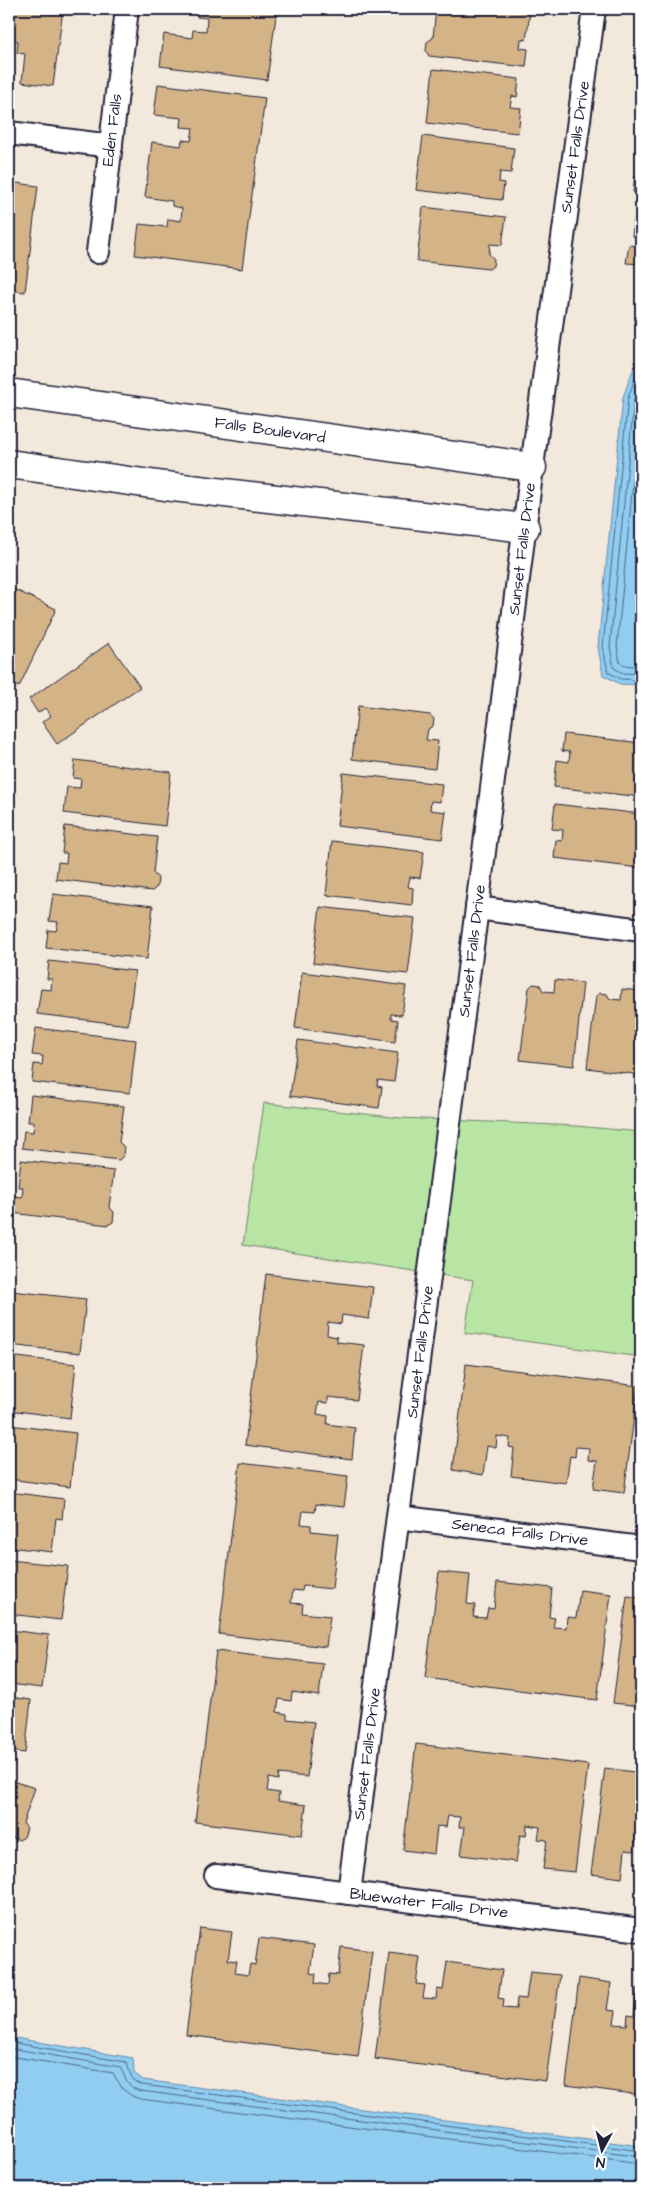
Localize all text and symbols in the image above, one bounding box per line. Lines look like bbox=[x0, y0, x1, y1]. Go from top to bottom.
street label: Sunset Falls Drive bbox=[555, 79, 595, 214]
street label: Eden Falls bbox=[97, 92, 127, 168]
street label: Falls Boulevard bbox=[213, 411, 327, 449]
street label: Sunset Falls Drive bbox=[503, 481, 541, 616]
street label: Sunset Falls Drive bbox=[453, 883, 491, 1018]
street label: Sunset Falls Drive bbox=[401, 1284, 439, 1419]
street label: Seneca Falls Drive bbox=[450, 1513, 590, 1551]
street label: Sunset Falls Drive bbox=[348, 1686, 386, 1821]
street label: Bluewater Falls Drive bbox=[349, 1882, 510, 1924]
north arrow bbox=[578, 2124, 628, 2174]
text: N bbox=[595, 2151, 606, 2172]

